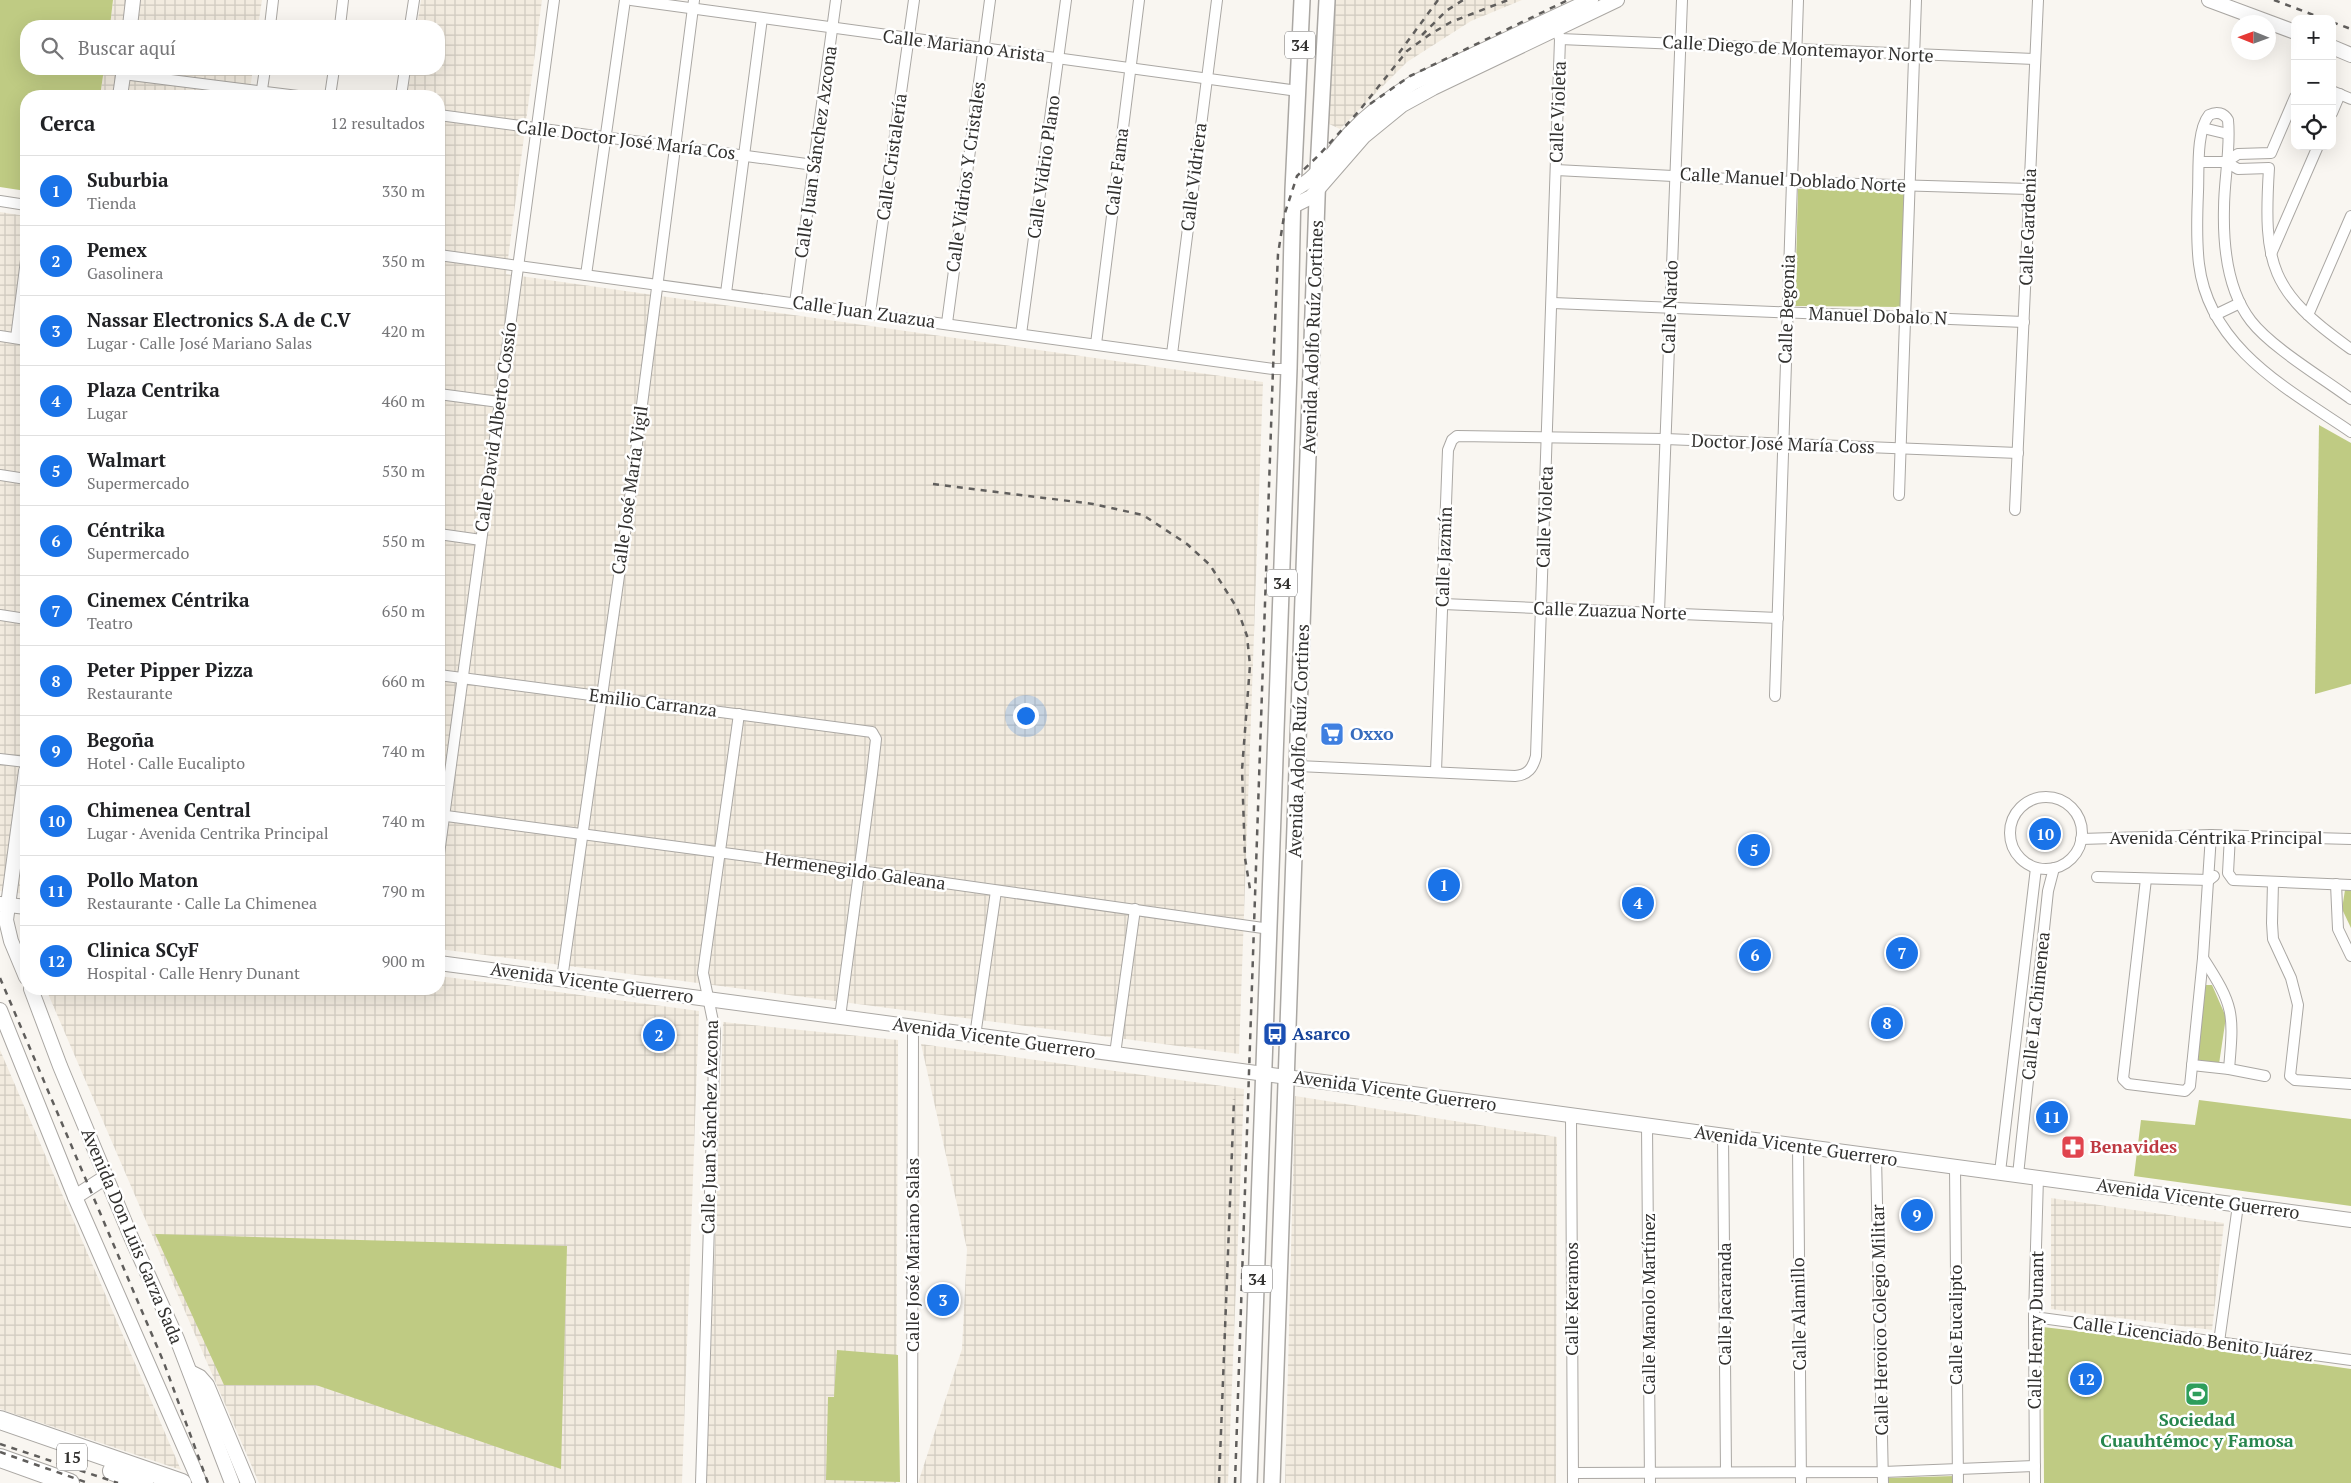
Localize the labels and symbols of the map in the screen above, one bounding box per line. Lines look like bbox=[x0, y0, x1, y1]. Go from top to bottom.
north arrow bbox=[2231, 15, 2276, 60]
street label: Calle Mariano Arista bbox=[881, 23, 1047, 67]
street label: Calle Diego de Montemayor Norte bbox=[1662, 29, 1934, 67]
road number: 34 bbox=[1285, 32, 1315, 58]
street label: Calle Juan Sánchez Azcona bbox=[788, 44, 842, 260]
street label: Calle Violeta bbox=[1543, 60, 1571, 164]
street label: Calle Vidrios Y Cristales bbox=[940, 80, 990, 274]
street label: Calle Cristalería bbox=[870, 92, 912, 222]
street label: Calle Vidrio Plano bbox=[1021, 94, 1065, 240]
street label: Calle Doctor José María Cos bbox=[515, 114, 737, 164]
street label: Calle Vidriera bbox=[1174, 121, 1212, 233]
street label: Calle Fama bbox=[1099, 127, 1133, 217]
street label: Calle Manuel Doblado Norte bbox=[1679, 161, 1907, 197]
street label: Calle Gardenia bbox=[2013, 168, 2041, 286]
street label: Avenida Adolfo Ruíz Cortines bbox=[1296, 220, 1328, 454]
street label: Calle Begonia bbox=[1772, 254, 1800, 364]
street label: Calle Nardo bbox=[1655, 260, 1683, 354]
street label: Calle Juan Zuazua bbox=[791, 289, 937, 333]
street label: Manuel Dobalo N bbox=[1808, 301, 1948, 329]
street label: Calle David Alberto Cossío bbox=[468, 320, 522, 533]
street label: Calle José María Vigil bbox=[605, 404, 653, 576]
street label: Doctor José María Coss bbox=[1691, 428, 1875, 458]
street label: Calle Violeta bbox=[1530, 465, 1558, 569]
street label: Calle Jazmín bbox=[1429, 506, 1457, 608]
road number: 34 bbox=[1267, 570, 1297, 596]
street label: Calle Zuazua Norte bbox=[1533, 595, 1687, 625]
street label: Avenida Adolfo Ruíz Cortines bbox=[1282, 624, 1314, 858]
street label: Emilio Carranza bbox=[588, 682, 718, 722]
your location bbox=[1013, 703, 1039, 729]
supermarket icon: Oxxo bbox=[1319, 721, 1345, 747]
place label: Oxxo bbox=[1350, 721, 1394, 745]
pin: 10 bbox=[2029, 815, 2061, 853]
street label: Avenida Céntrika Principal bbox=[2109, 825, 2323, 849]
pin: 5 bbox=[1738, 831, 1770, 869]
street label: Hermenegildo Galeana bbox=[763, 845, 947, 895]
pin: 1 bbox=[1428, 866, 1460, 904]
pin: 4 bbox=[1622, 884, 1654, 922]
street label: Calle La Chimenea bbox=[2015, 930, 2055, 1081]
pin: 7 bbox=[1886, 934, 1918, 972]
pin: 6 bbox=[1739, 936, 1771, 974]
street label: Avenida Vicente Guerrero bbox=[489, 956, 695, 1008]
pin: 8 bbox=[1871, 1004, 1903, 1042]
street label: Avenida Vicente Guerrero bbox=[891, 1011, 1097, 1063]
pin: 2 bbox=[643, 1016, 675, 1054]
street label: Calle Juan Sánchez Azcona bbox=[695, 1020, 723, 1234]
bus stop icon: Asarco bbox=[1262, 1021, 1288, 1047]
place label: Asarco bbox=[1292, 1021, 1350, 1045]
street label: Avenida Vicente Guerrero bbox=[1292, 1064, 1498, 1116]
pin: 11 bbox=[2036, 1098, 2068, 1136]
street label: Avenida Vicente Guerrero bbox=[1693, 1119, 1899, 1171]
street label: Avenida Don Luis Garza Sada bbox=[76, 1124, 189, 1347]
pharmacy icon: Benavides bbox=[2060, 1134, 2086, 1160]
place label: Benavides bbox=[2090, 1134, 2177, 1158]
street label: Calle José Mariano Salas bbox=[900, 1158, 924, 1352]
street label: Avenida Vicente Guerrero bbox=[2095, 1172, 2301, 1224]
pin: 9 bbox=[1901, 1196, 1933, 1234]
street label: Calle Heroico Colegio Militar bbox=[1865, 1204, 1893, 1436]
street label: Calle Manolo Martínez bbox=[1636, 1213, 1660, 1395]
street label: Calle Keramos bbox=[1559, 1242, 1583, 1356]
street label: Calle Jacaranda bbox=[1712, 1242, 1736, 1366]
street label: Calle Henry Dunant bbox=[2022, 1250, 2048, 1410]
street label: Calle Alamillo bbox=[1785, 1257, 1811, 1371]
street label: Calle Eucalipto bbox=[1943, 1265, 1967, 1385]
road number: 34 bbox=[1242, 1266, 1272, 1292]
pin: 3 bbox=[927, 1281, 959, 1319]
street label: Calle Licenciado Benito Juárez bbox=[2071, 1309, 2315, 1367]
pin: 12 bbox=[2070, 1360, 2102, 1398]
sports icon: Sociedad Cuauhtémoc y Famosa bbox=[2184, 1381, 2210, 1407]
place label: Sociedad Cuauhtémoc y Famosa bbox=[2100, 1407, 2294, 1452]
road number: 15 bbox=[57, 1444, 87, 1470]

